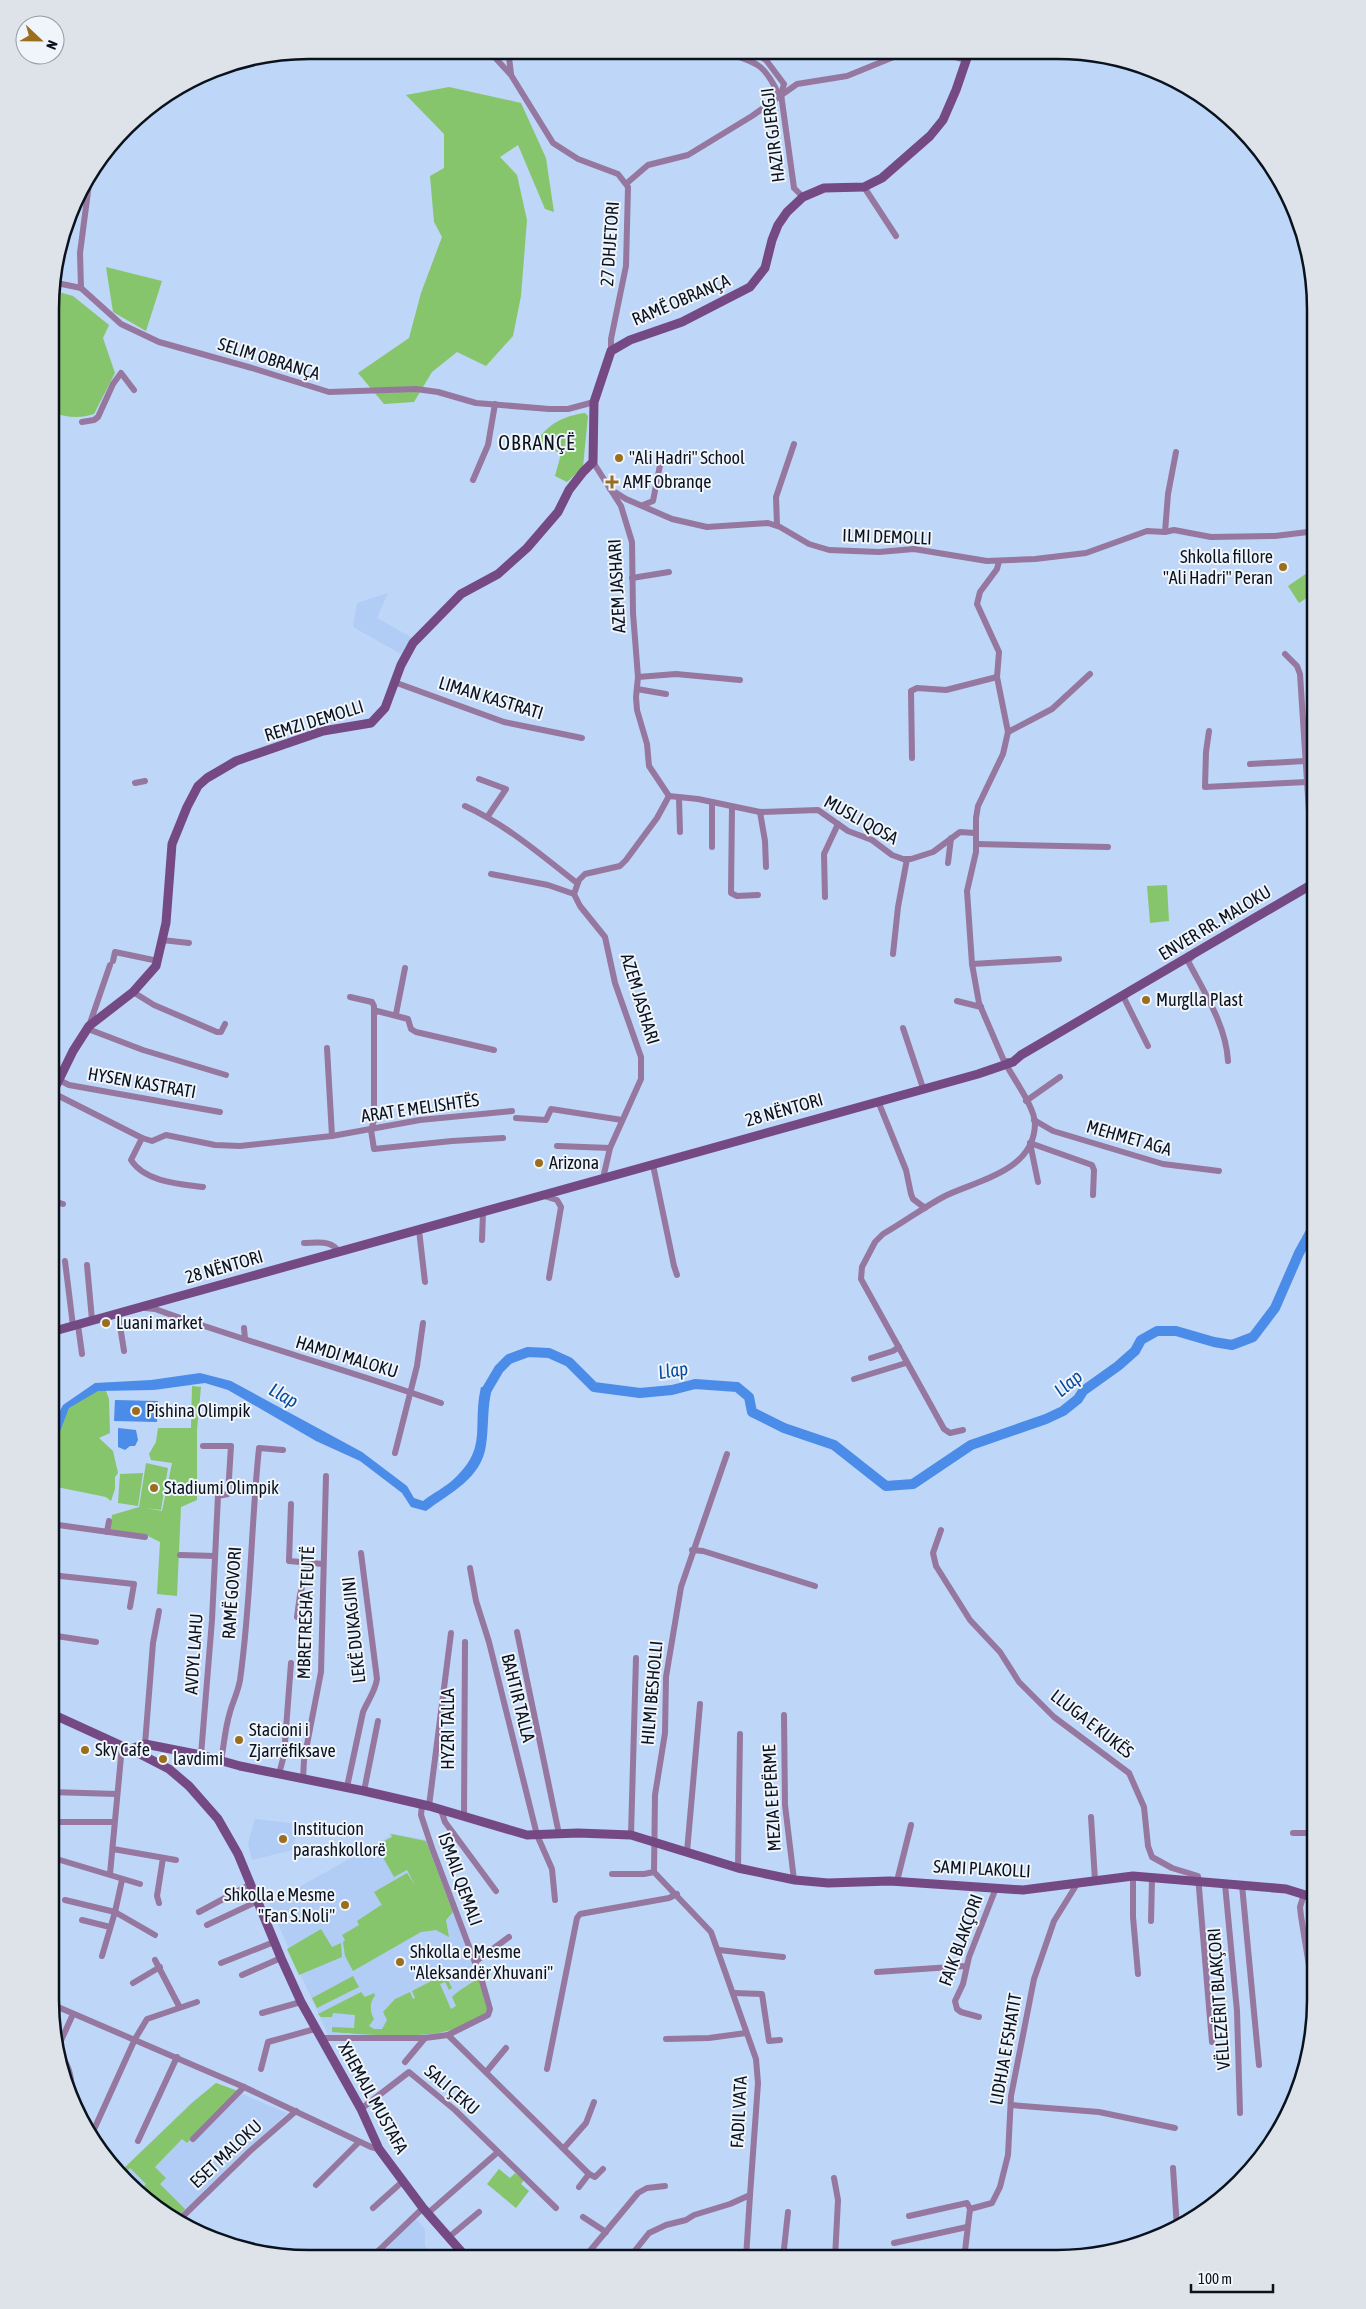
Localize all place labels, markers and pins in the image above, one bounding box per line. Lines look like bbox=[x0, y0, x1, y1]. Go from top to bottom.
place label: "Ali Hadri" School bbox=[629, 447, 745, 468]
marker: "Ali Hadri" School bbox=[613, 452, 625, 464]
place label: AMF Obranqe bbox=[623, 471, 711, 492]
marker: AMF Obranqe bbox=[605, 475, 619, 489]
place label: Shkolla fillore "Ali Hadri" Peran bbox=[1163, 546, 1273, 588]
marker: Shkolla fillore "Ali Hadri" Peran bbox=[1277, 561, 1289, 573]
place label: Murglla Plast bbox=[1156, 989, 1243, 1010]
marker: Murglla Plast bbox=[1140, 994, 1152, 1006]
place label: Arizona bbox=[549, 1152, 599, 1173]
marker: Arizona bbox=[533, 1157, 545, 1169]
place label: Luani market bbox=[116, 1312, 203, 1333]
marker: Luani market bbox=[100, 1317, 112, 1329]
place label: Pishina Olimpik bbox=[146, 1400, 250, 1421]
marker: Pishina Olimpik bbox=[130, 1405, 142, 1417]
place label: Stadiumi Olimpik bbox=[164, 1477, 279, 1498]
marker: Stadiumi Olimpik bbox=[148, 1482, 160, 1494]
place label: Stacioni i Zjarrëfiksave bbox=[249, 1719, 336, 1761]
marker: Stacioni i Zjarrëfiksave bbox=[233, 1734, 245, 1746]
place label: Sky Cafe bbox=[95, 1739, 150, 1760]
marker: Sky Cafe bbox=[79, 1744, 91, 1756]
place label: lavdimi bbox=[173, 1748, 223, 1769]
marker: lavdimi bbox=[157, 1753, 169, 1765]
place label: Institucion parashkollorë bbox=[293, 1818, 386, 1860]
marker: Institucion parashkollorë bbox=[277, 1833, 289, 1845]
place label: Shkolla e Mesme "Fan S.Noli" bbox=[224, 1884, 335, 1926]
marker: Shkolla e Mesme "Fan S.Noli" bbox=[339, 1899, 351, 1911]
place label: Shkolla e Mesme "Aleksandër Xhuvani" bbox=[410, 1941, 553, 1983]
marker: Shkolla e Mesme "Aleksandër Xhuvani" bbox=[394, 1956, 406, 1968]

